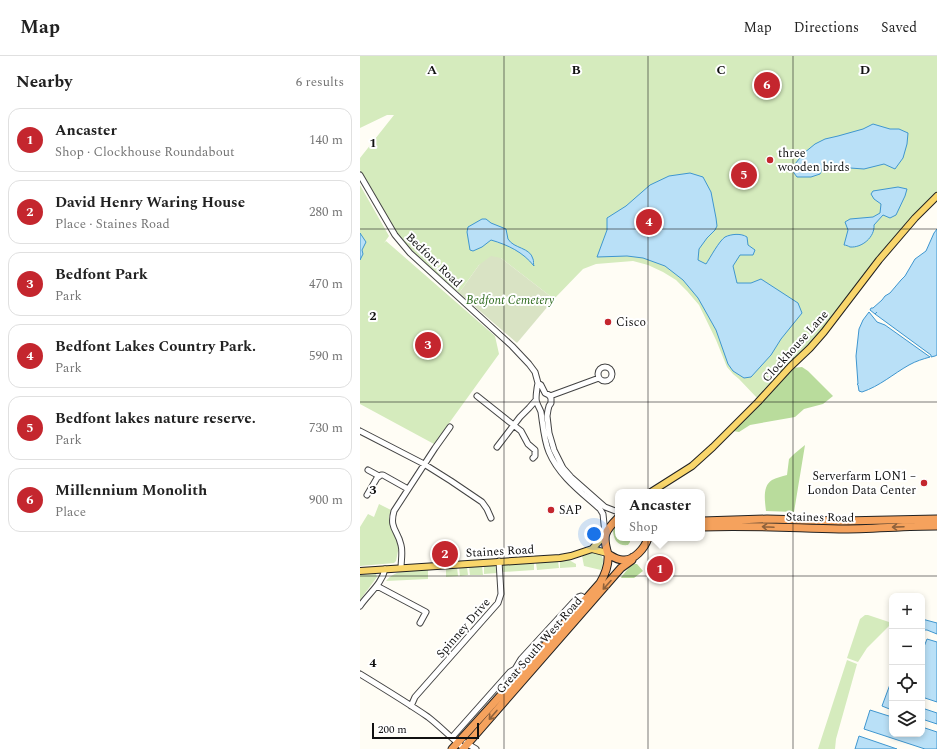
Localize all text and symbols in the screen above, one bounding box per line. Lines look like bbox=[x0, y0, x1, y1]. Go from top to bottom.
text: Map bbox=[20, 13, 60, 42]
text: Map bbox=[744, 17, 772, 38]
text: Directions bbox=[794, 17, 859, 38]
text: Saved bbox=[881, 17, 917, 38]
text: A bbox=[427, 60, 437, 80]
text: B bbox=[571, 60, 581, 80]
text: C bbox=[716, 60, 726, 80]
text: D bbox=[860, 60, 870, 80]
text: Nearby bbox=[16, 69, 72, 95]
pin: 6 bbox=[754, 70, 780, 100]
text: 6 results bbox=[296, 72, 344, 92]
text: Ancaster bbox=[55, 119, 117, 142]
text: 1 bbox=[26, 130, 34, 150]
text: 140 m bbox=[309, 130, 343, 150]
text: 1 bbox=[369, 133, 377, 153]
text: Shop · Clockhouse Roundabout bbox=[55, 142, 235, 162]
place label: three wooden birds bbox=[777, 144, 850, 177]
marker: three wooden birds bbox=[765, 155, 775, 165]
pin: 5 bbox=[731, 160, 757, 190]
text: David Henry Waring House bbox=[55, 191, 245, 214]
text: 2 bbox=[26, 202, 34, 222]
text: 280 m bbox=[309, 202, 343, 222]
pin: 4 bbox=[636, 207, 662, 237]
text: Place · Staines Road bbox=[55, 214, 170, 234]
street label: Bedfont Road bbox=[401, 228, 466, 293]
text: Bedfont Park bbox=[55, 263, 148, 286]
text: 3 bbox=[26, 274, 34, 294]
text: 470 m bbox=[309, 274, 343, 294]
text: Park bbox=[55, 286, 82, 306]
park label: Bedfont Cemetery bbox=[466, 291, 555, 310]
text: 2 bbox=[369, 306, 377, 326]
street label: Clockhouse Lane bbox=[758, 306, 833, 387]
place label: Cisco bbox=[616, 313, 646, 332]
marker: Cisco bbox=[603, 317, 613, 327]
pin: 3 bbox=[415, 330, 441, 360]
text: Bedfont Lakes Country Park. bbox=[55, 335, 256, 358]
text: 4 bbox=[26, 346, 34, 366]
text: 590 m bbox=[309, 346, 343, 366]
text: Park bbox=[55, 358, 82, 378]
text: Bedfont lakes nature reserve. bbox=[55, 407, 256, 430]
text: 5 bbox=[26, 418, 34, 438]
text: 730 m bbox=[309, 418, 343, 438]
text: Park bbox=[55, 430, 82, 450]
place label: Serverfarm LON1 – London Data Center bbox=[807, 467, 916, 500]
marker: Serverfarm LON1 – London Data Center bbox=[919, 478, 929, 488]
text: Millennium Monolith bbox=[55, 479, 207, 502]
text: 3 bbox=[369, 480, 377, 500]
popup bbox=[615, 489, 705, 541]
text: 6 bbox=[26, 490, 34, 510]
text: 900 m bbox=[309, 490, 343, 510]
text: Ancaster bbox=[629, 494, 691, 517]
place label: SAP bbox=[559, 501, 582, 520]
text: Place bbox=[55, 502, 86, 522]
marker: SAP bbox=[546, 505, 556, 515]
street label: Staines Road bbox=[786, 507, 855, 528]
text: Shop bbox=[629, 517, 658, 537]
one-way arrow bbox=[762, 523, 775, 530]
one-way arrow bbox=[892, 523, 905, 531]
your location bbox=[584, 524, 604, 544]
pin: 2 bbox=[432, 539, 458, 569]
street label: Staines Road bbox=[465, 540, 535, 563]
pin: 1 bbox=[647, 554, 673, 584]
one-way arrow bbox=[602, 580, 612, 590]
street label: Great South West Road bbox=[492, 592, 587, 698]
map controls bbox=[889, 593, 925, 737]
button: + bbox=[889, 593, 925, 629]
street label: Spinney Drive bbox=[432, 594, 495, 663]
button: − bbox=[889, 629, 925, 665]
text: 4 bbox=[369, 653, 377, 673]
button: locate bbox=[889, 665, 925, 701]
button: layers bbox=[889, 701, 925, 737]
one-way arrow bbox=[488, 710, 497, 720]
scale bar bbox=[372, 721, 479, 740]
text: 200 m bbox=[378, 721, 407, 738]

